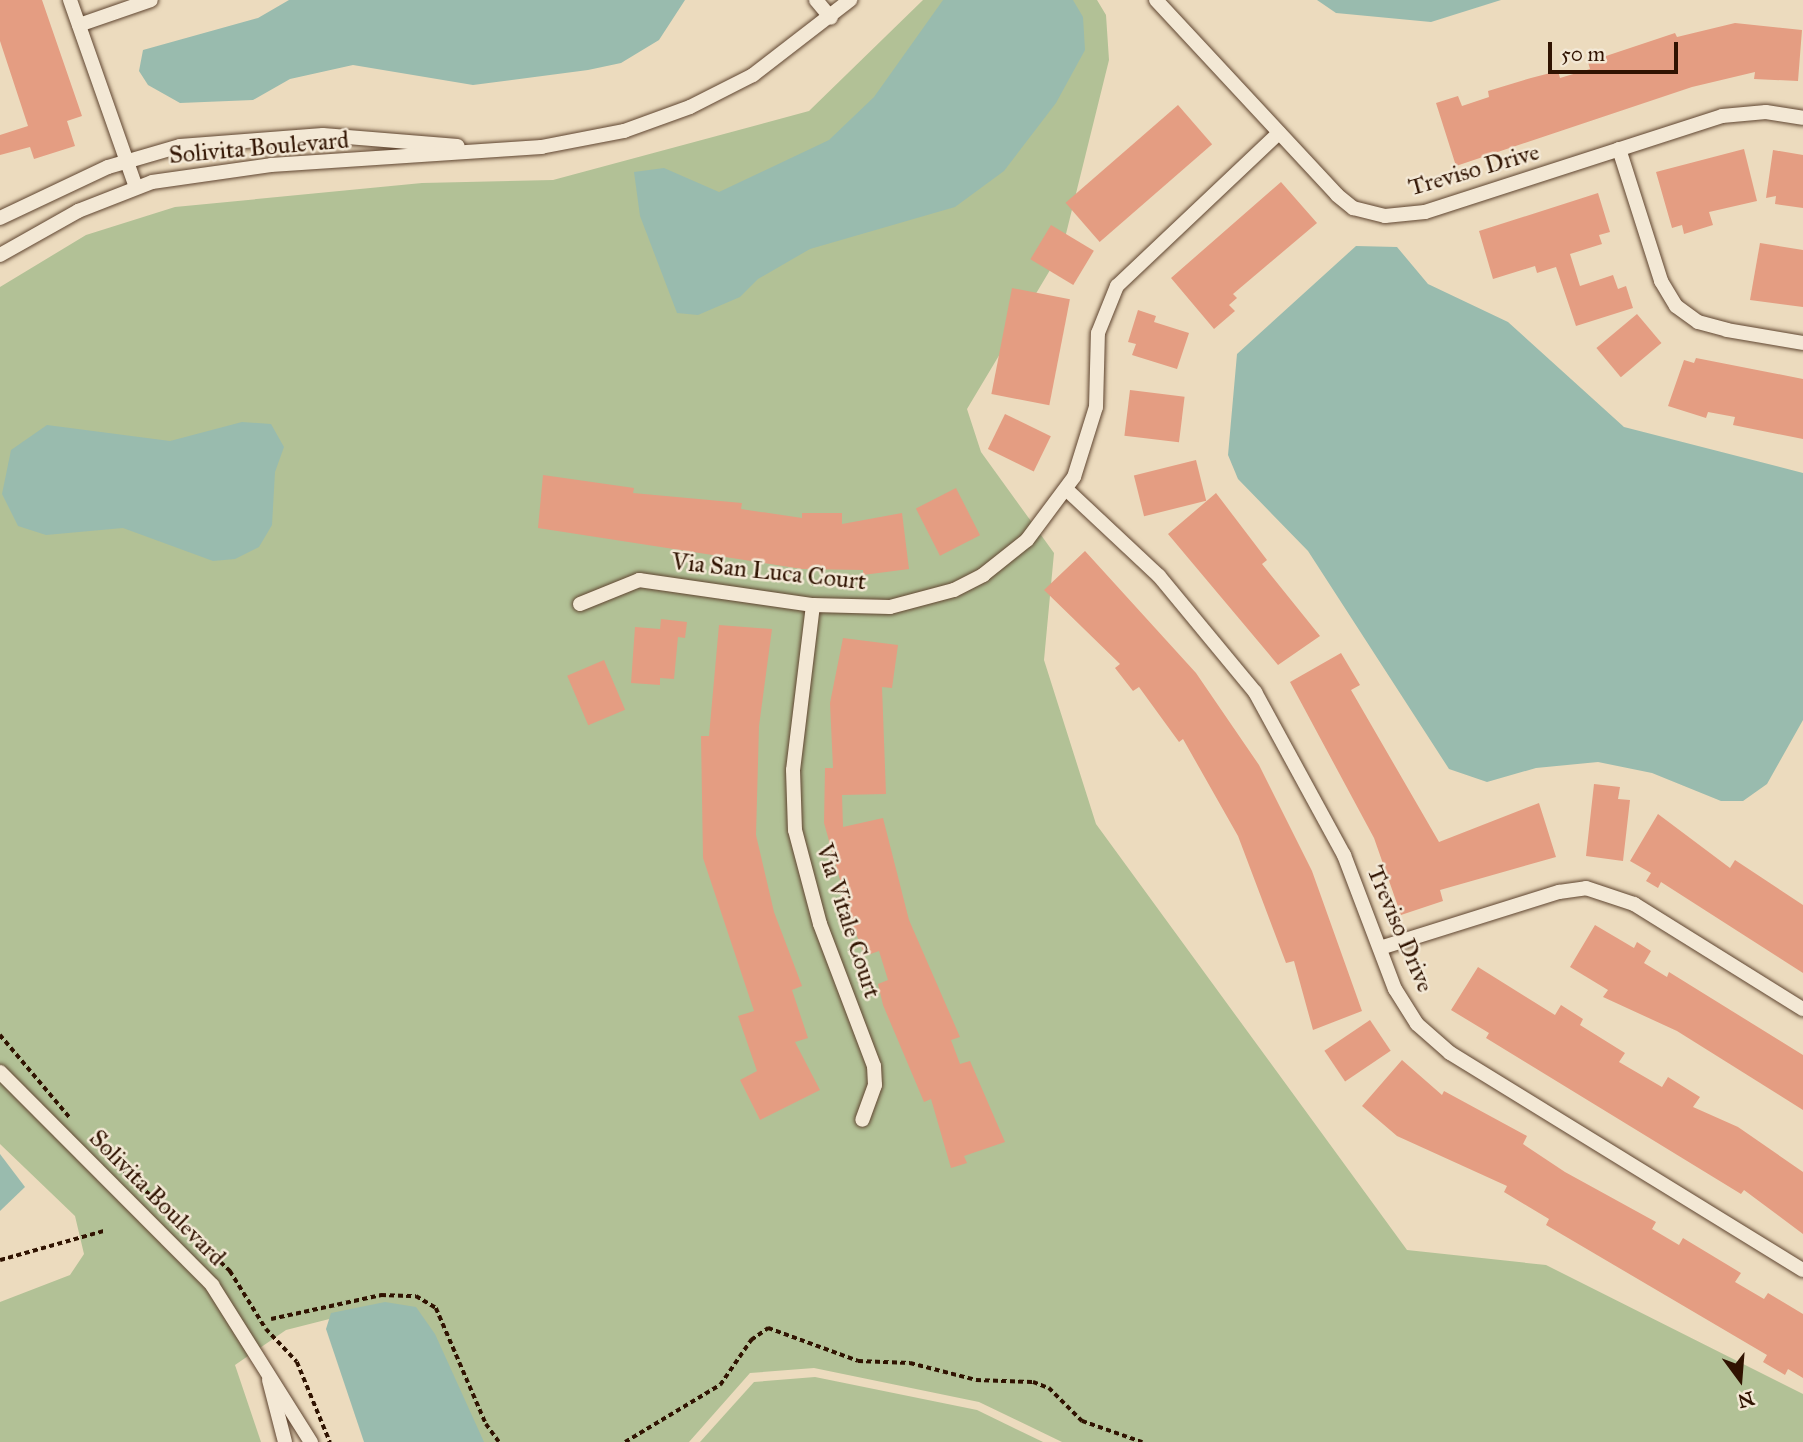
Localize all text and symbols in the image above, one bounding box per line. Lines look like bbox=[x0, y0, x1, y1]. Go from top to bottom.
scale bar bbox=[1551, 28, 1680, 72]
text: 50 m bbox=[1561, 41, 1605, 67]
street label: Solivita Boulevard bbox=[168, 126, 350, 170]
street label: Treviso Drive bbox=[1405, 138, 1543, 202]
street label: Via San Luca Court bbox=[670, 547, 868, 597]
street label: Via Vitale Court bbox=[809, 840, 887, 1002]
street label: Treviso Drive bbox=[1360, 861, 1440, 997]
street label: Solivita Boulevard bbox=[83, 1124, 231, 1272]
north arrow bbox=[1705, 1344, 1775, 1414]
text: N bbox=[1735, 1386, 1757, 1413]

